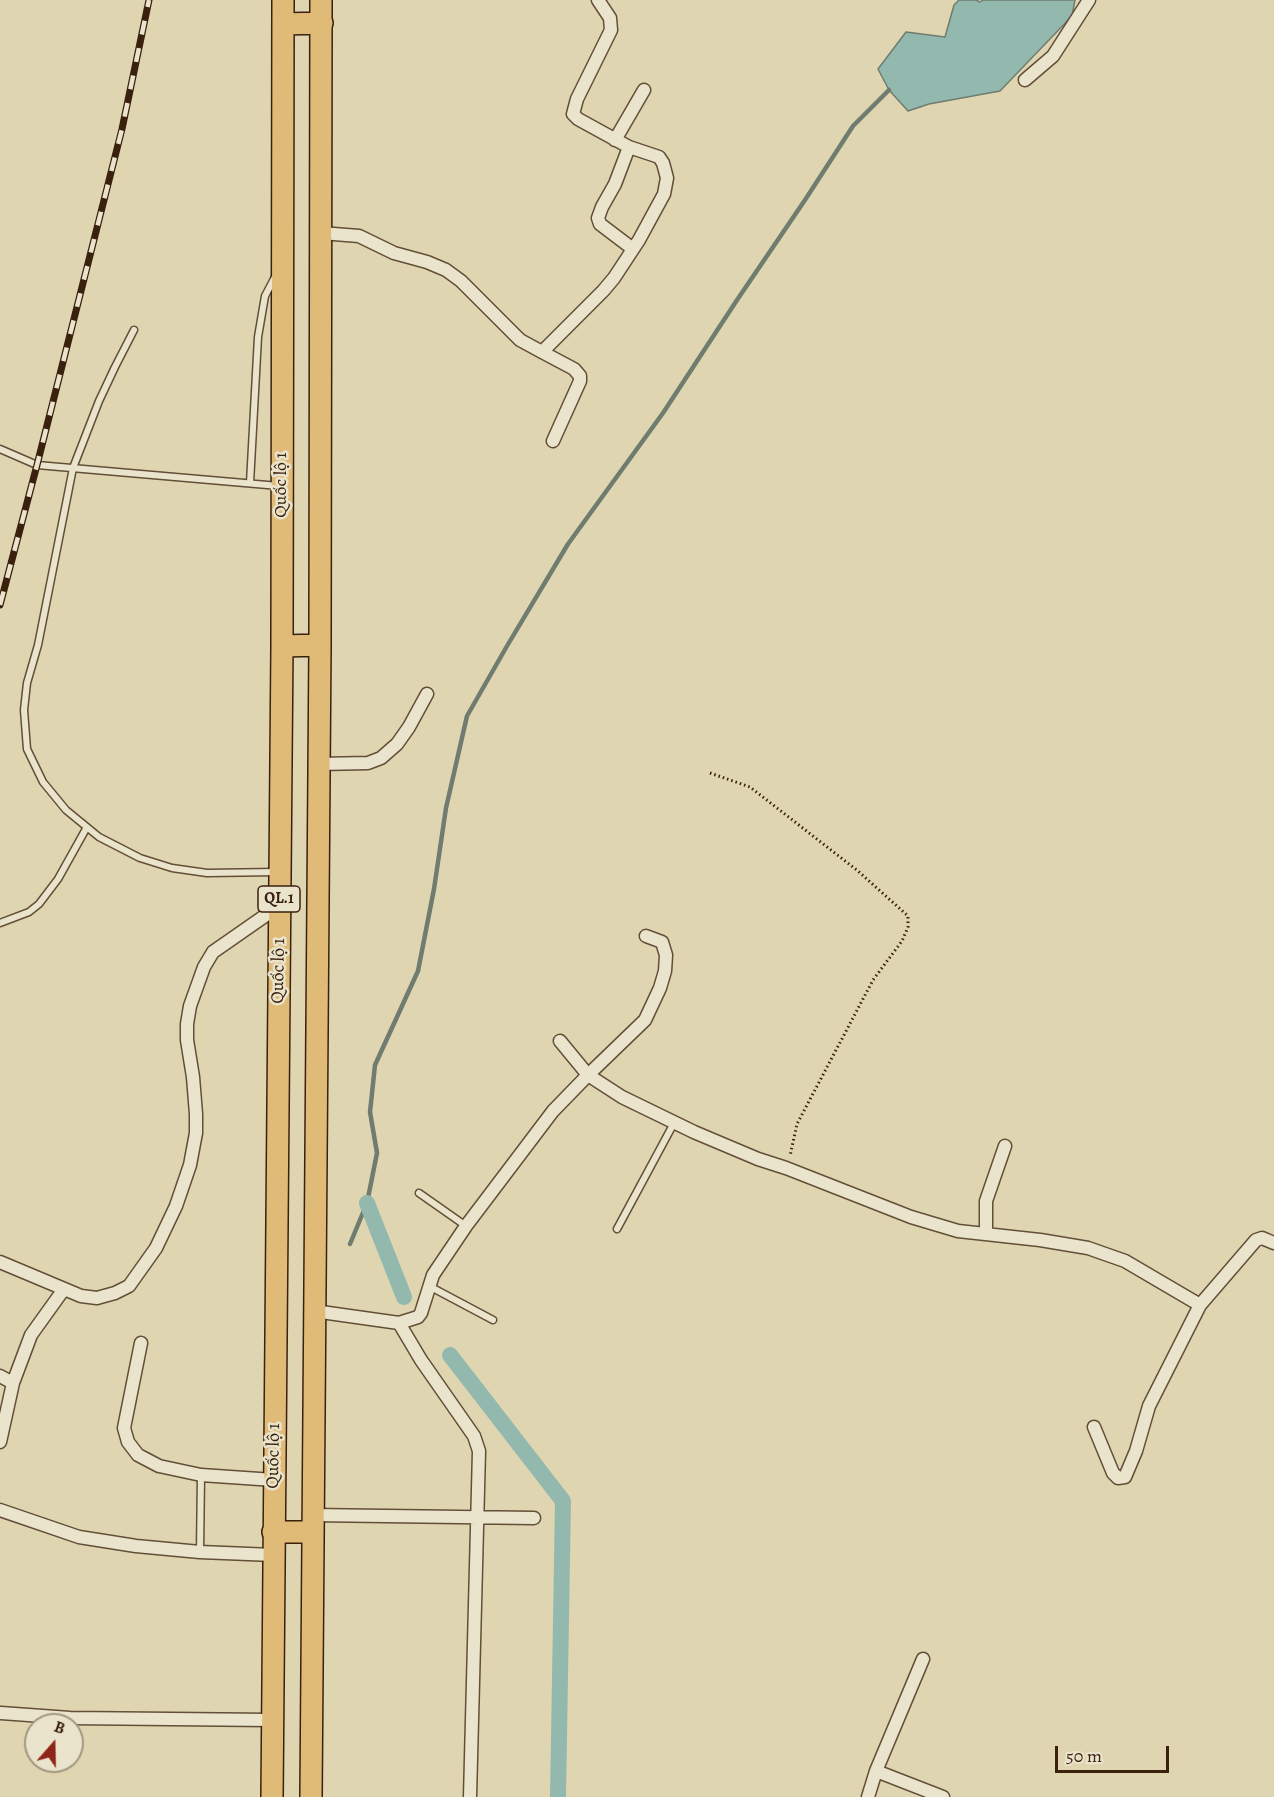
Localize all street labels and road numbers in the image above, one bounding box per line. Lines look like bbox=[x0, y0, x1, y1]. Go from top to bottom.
street label: Quốc lộ 1 bbox=[271, 452, 293, 518]
road number: QL.1 bbox=[258, 886, 300, 912]
street label: Quốc lộ 1 bbox=[268, 938, 290, 1004]
street label: Quốc lộ 1 bbox=[263, 1423, 285, 1489]

